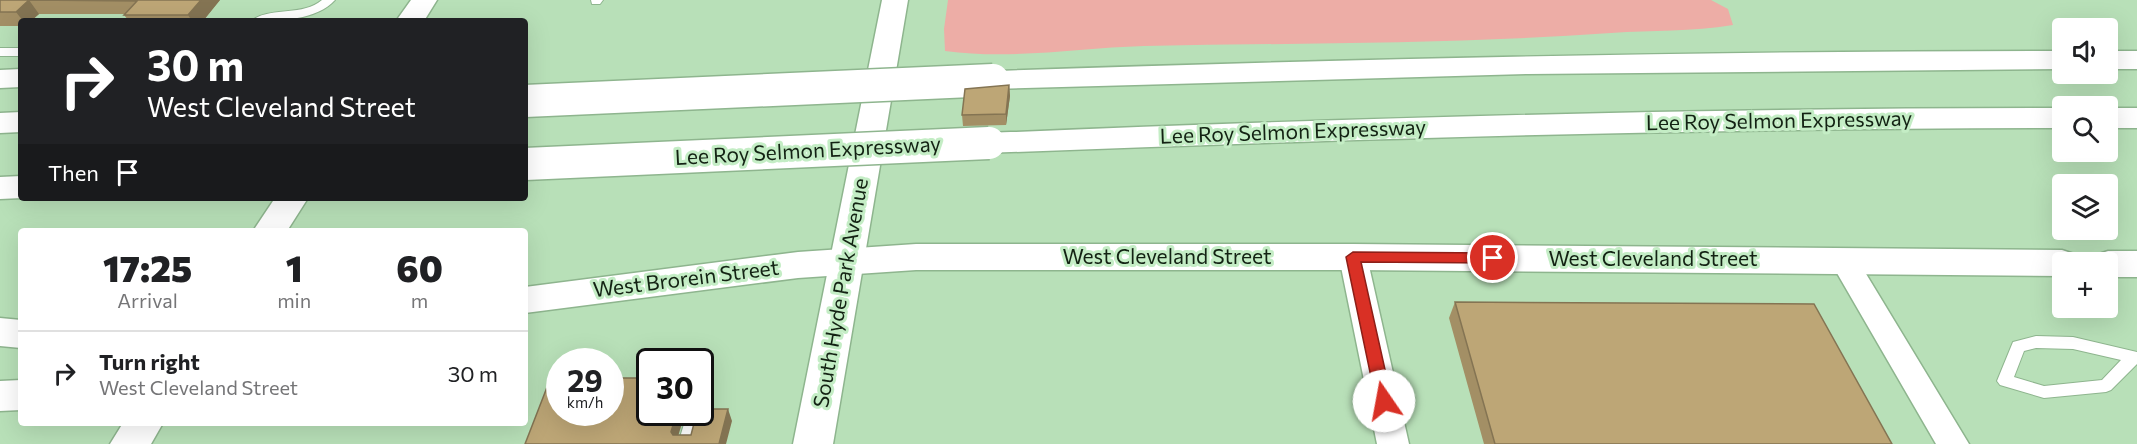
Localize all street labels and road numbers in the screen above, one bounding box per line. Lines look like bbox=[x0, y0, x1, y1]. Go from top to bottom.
street label: Lee Roy Selmon Expressway bbox=[1646, 105, 1913, 134]
street label: Lee Roy Selmon Expressway bbox=[1159, 113, 1427, 148]
street label: Lee Roy Selmon Expressway bbox=[674, 130, 942, 169]
street label: South Hyde Park Avenue bbox=[807, 176, 872, 410]
street label: West Cleveland Street bbox=[1062, 243, 1272, 268]
street label: West Cleveland Street bbox=[1548, 245, 1758, 270]
street label: West Brorein Street bbox=[591, 254, 780, 301]

